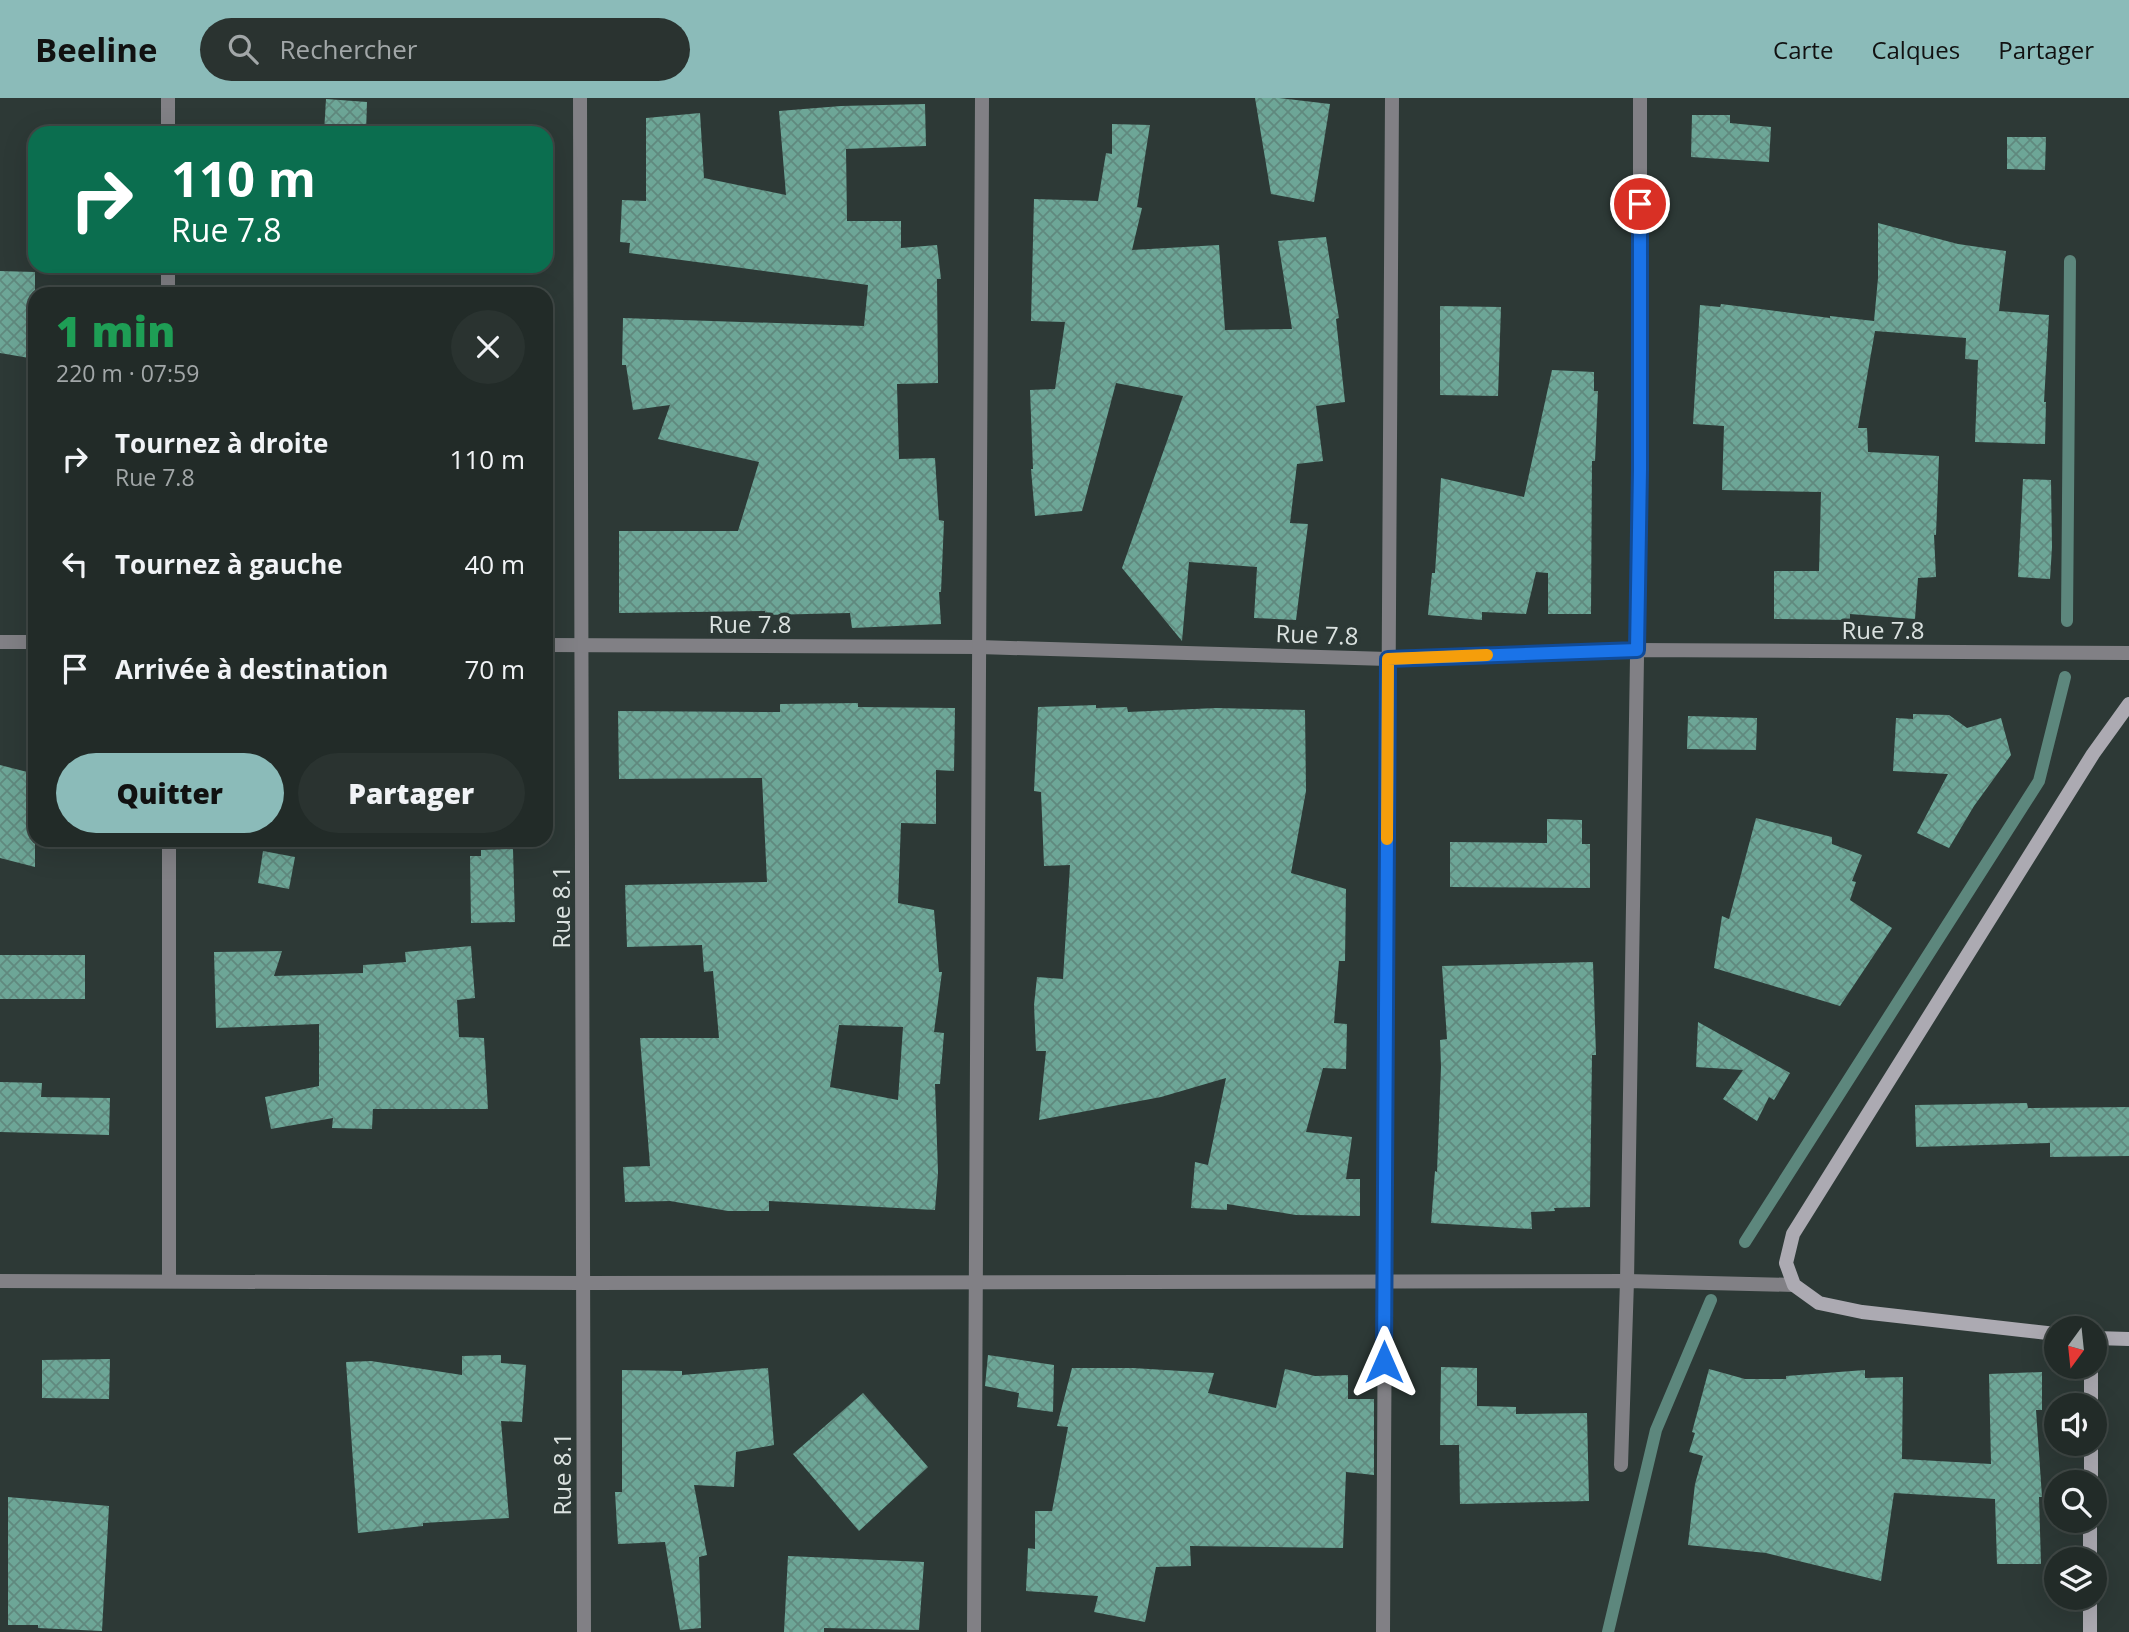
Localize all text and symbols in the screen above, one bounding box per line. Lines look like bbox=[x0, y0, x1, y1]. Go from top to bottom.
search box bbox=[200, 18, 690, 81]
text: Beeline bbox=[35, 27, 158, 72]
icon: search bbox=[224, 30, 262, 68]
text: Rechercher bbox=[280, 31, 417, 67]
text: Carte bbox=[1773, 33, 1833, 66]
text: Calques bbox=[1871, 33, 1960, 66]
text: Partager bbox=[1998, 33, 2094, 66]
text: 110 m bbox=[171, 145, 316, 211]
icon: right bbox=[56, 154, 147, 245]
pin bbox=[1610, 174, 1670, 234]
icon: arrive bbox=[1621, 185, 1659, 223]
text: Rue 7.8 bbox=[171, 208, 282, 251]
text: 1 min bbox=[56, 302, 175, 359]
button: close bbox=[451, 310, 525, 384]
text: 220 m · 07:59 bbox=[56, 357, 199, 389]
text: Tournez à droite bbox=[115, 425, 328, 461]
icon: right bbox=[56, 440, 94, 478]
text: 110 m bbox=[450, 441, 525, 477]
text: Rue 7.8 bbox=[115, 461, 195, 493]
icon: left bbox=[56, 545, 94, 583]
text: Tournez à gauche bbox=[115, 546, 343, 582]
text: 40 m bbox=[464, 546, 525, 582]
street label: Rue 7.8 bbox=[709, 607, 792, 640]
street label: Rue 7.8 bbox=[1842, 613, 1925, 646]
street label: Rue 7.8 bbox=[1275, 616, 1359, 652]
icon: arrive bbox=[56, 650, 94, 688]
text: Arrivée à destination bbox=[115, 651, 388, 687]
text: 70 m bbox=[464, 651, 525, 687]
button: Quitter bbox=[56, 753, 284, 833]
button: Partager bbox=[298, 753, 525, 833]
street label: Rue 8.1 bbox=[544, 866, 577, 949]
north arrow bbox=[2044, 1316, 2107, 1379]
map controls bbox=[2044, 1316, 2107, 1610]
position arrow bbox=[1347, 1325, 1421, 1399]
button: sound bbox=[2044, 1393, 2107, 1456]
street label: Rue 8.1 bbox=[545, 1433, 578, 1516]
button: search bbox=[2044, 1470, 2107, 1533]
button: layers bbox=[2044, 1547, 2107, 1610]

